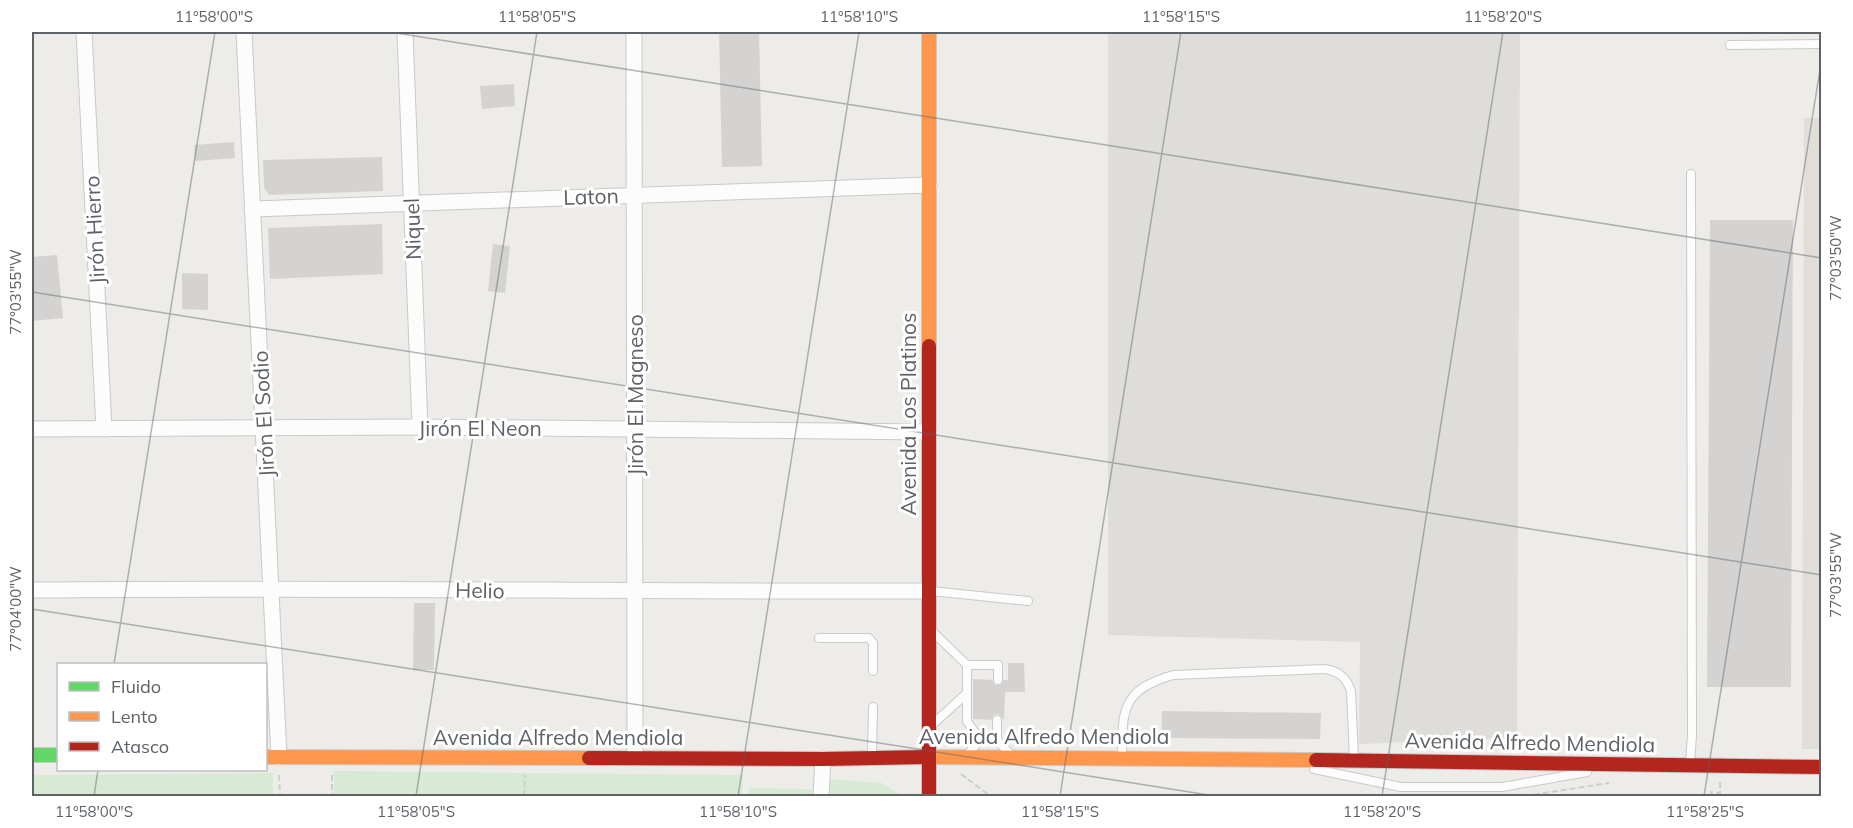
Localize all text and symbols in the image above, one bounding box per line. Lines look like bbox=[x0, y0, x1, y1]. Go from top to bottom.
text: 11°58'00"S bbox=[175, 7, 253, 26]
text: 11°58'05"S bbox=[498, 7, 576, 26]
text: 11°58'10"S bbox=[820, 7, 898, 26]
text: 11°58'15"S bbox=[1142, 7, 1220, 26]
text: 11°58'20"S bbox=[1464, 7, 1542, 26]
street label: Jirón Hierro bbox=[78, 175, 110, 285]
street label: Laton bbox=[563, 182, 619, 210]
street label: Niquel bbox=[398, 198, 426, 260]
text: 77°03'50"W bbox=[1826, 215, 1845, 301]
text: 77°03'55"W bbox=[6, 249, 25, 335]
street label: Avenida Los Platinos bbox=[895, 313, 921, 515]
street label: Jirón El Magneso bbox=[622, 314, 648, 476]
street label: Jirón El Sodio bbox=[247, 350, 279, 478]
street label: Jirón El Neon bbox=[418, 415, 542, 441]
text: 77°03'55"W bbox=[1826, 532, 1845, 618]
text: 77°04'00"W bbox=[6, 566, 25, 652]
street label: Helio bbox=[455, 577, 505, 603]
legend bbox=[57, 663, 267, 771]
text: Fluido bbox=[111, 675, 161, 698]
text: Lento bbox=[111, 705, 158, 728]
street label: Avenida Alfredo Mendiola bbox=[919, 723, 1169, 749]
street label: Avenida Alfredo Mendiola bbox=[433, 724, 683, 750]
street label: Avenida Alfredo Mendiola bbox=[1404, 727, 1656, 757]
text: Atasco bbox=[111, 735, 169, 758]
text: 11°58'00"S bbox=[55, 802, 133, 821]
text: 11°58'05"S bbox=[377, 802, 455, 821]
text: 11°58'10"S bbox=[699, 802, 777, 821]
text: 11°58'15"S bbox=[1021, 802, 1099, 821]
text: 11°58'20"S bbox=[1343, 802, 1421, 821]
text: 11°58'25"S bbox=[1666, 802, 1744, 821]

